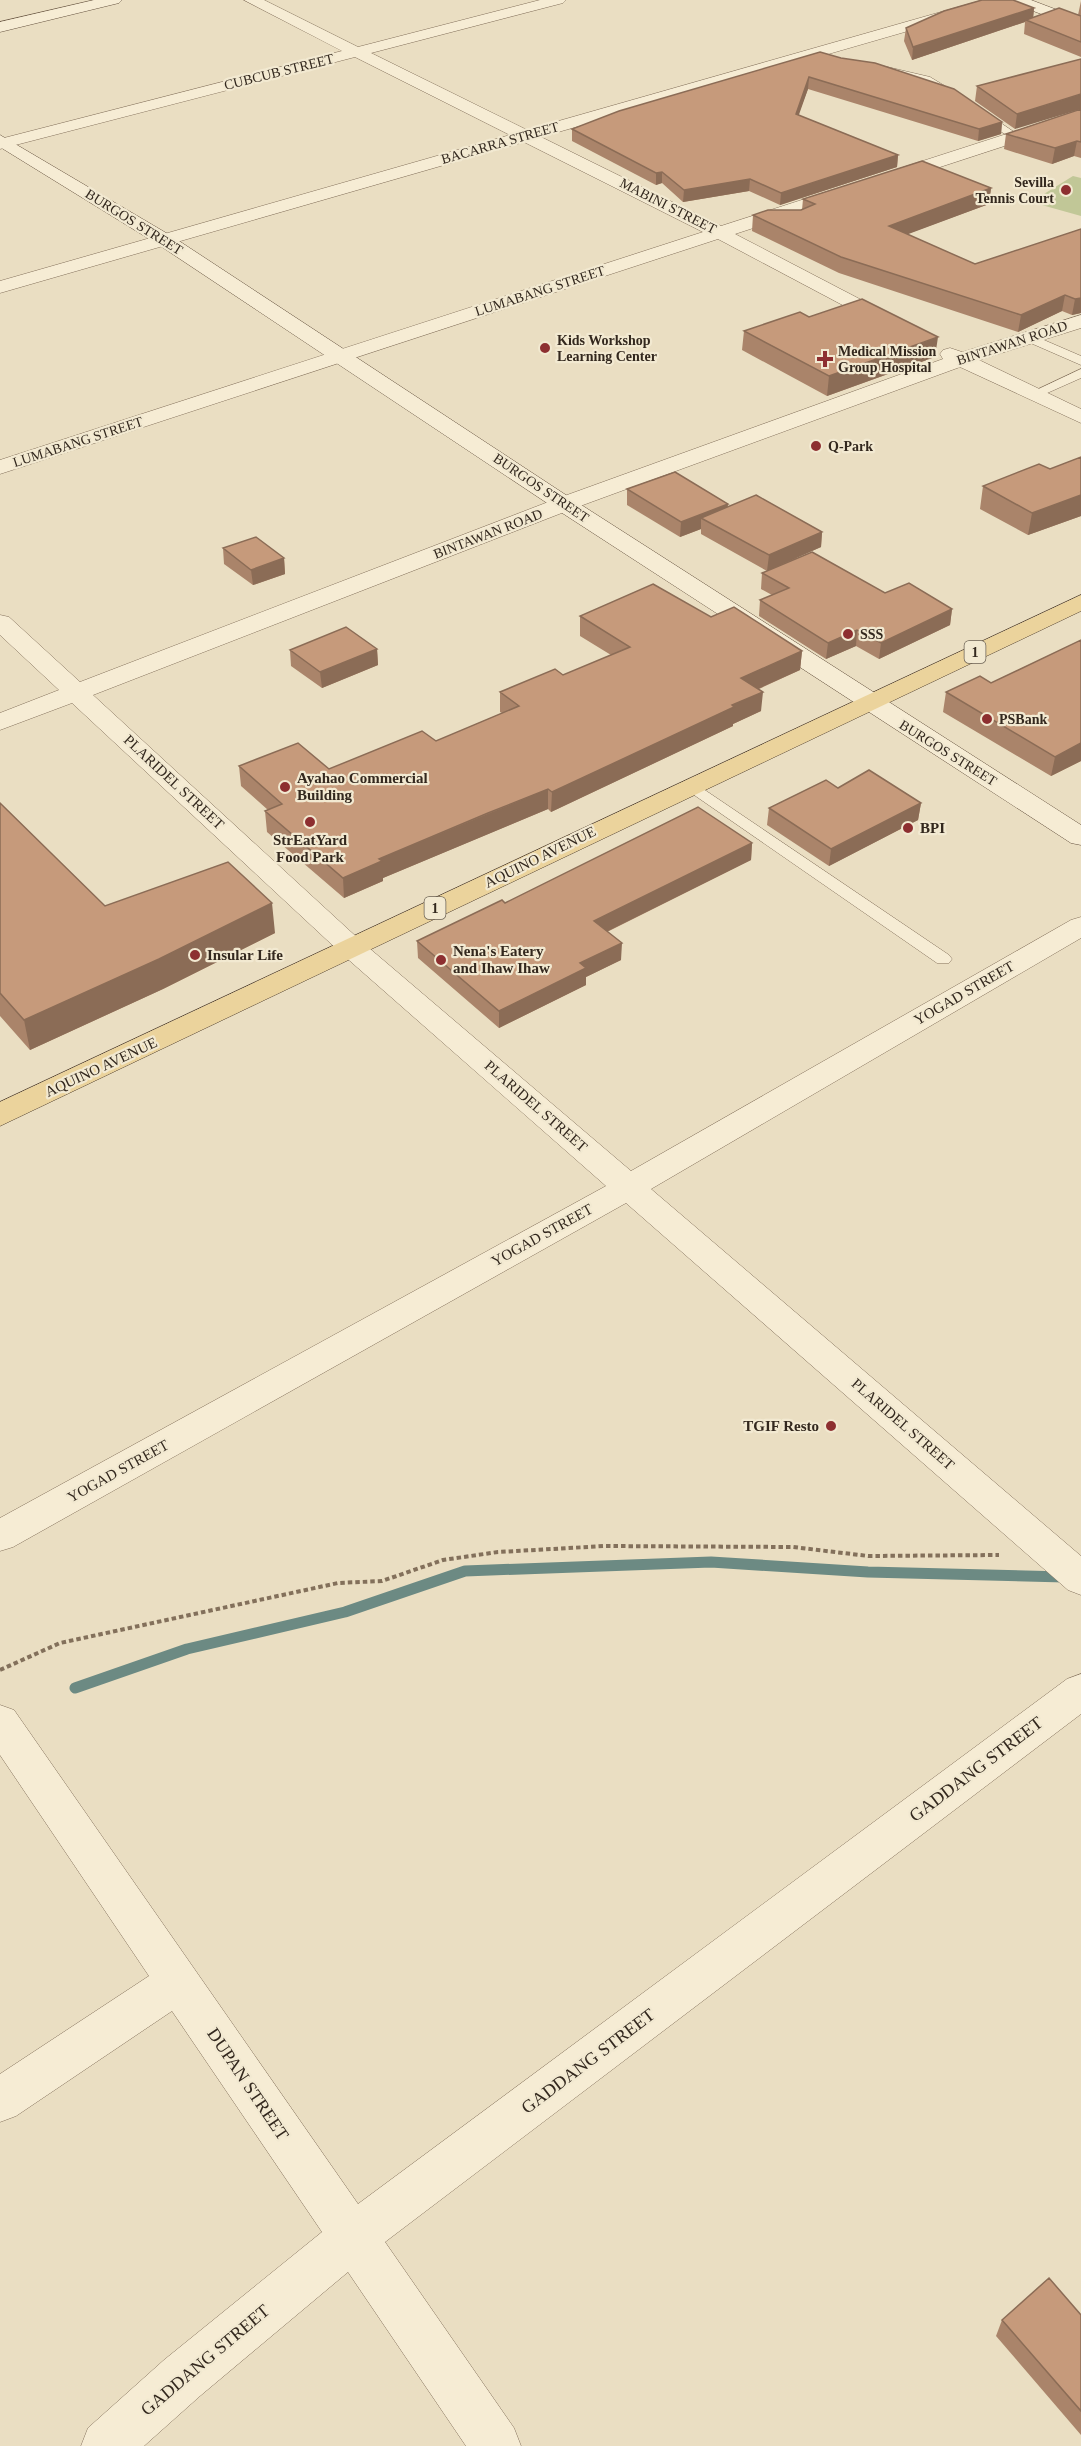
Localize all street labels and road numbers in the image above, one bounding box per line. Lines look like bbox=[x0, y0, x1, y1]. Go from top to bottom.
street label: CUBCUB STREET bbox=[223, 51, 336, 93]
street label: BACARRA STREET bbox=[439, 119, 561, 167]
street label: MABINI STREET bbox=[617, 175, 719, 237]
street label: BURGOS STREET bbox=[83, 186, 186, 258]
street label: LUMABANG STREET bbox=[473, 263, 607, 319]
street label: BINTAWAN ROAD bbox=[955, 318, 1069, 368]
street label: LUMABANG STREET bbox=[11, 414, 145, 470]
street label: BURGOS STREET bbox=[491, 451, 592, 526]
street label: BINTAWAN ROAD bbox=[431, 506, 545, 562]
road number: 1 bbox=[964, 641, 986, 663]
street label: BURGOS STREET bbox=[897, 717, 1000, 789]
street label: PLARIDEL STREET bbox=[121, 732, 227, 832]
street label: AQUINO AVENUE bbox=[482, 823, 598, 891]
road number: 1 bbox=[424, 897, 446, 919]
street label: YOGAD STREET bbox=[911, 958, 1017, 1028]
street label: AQUINO AVENUE bbox=[42, 1034, 160, 1100]
street label: PLARIDEL STREET bbox=[481, 1057, 591, 1155]
street label: YOGAD STREET bbox=[489, 1201, 595, 1269]
street label: PLARIDEL STREET bbox=[848, 1375, 958, 1473]
street label: YOGAD STREET bbox=[65, 1437, 171, 1505]
street label: GADDANG STREET bbox=[905, 1712, 1047, 1826]
street label: GADDANG STREET bbox=[517, 2004, 659, 2118]
street label: DUPAN STREET bbox=[203, 2024, 293, 2144]
street label: GADDANG STREET bbox=[137, 2300, 273, 2420]

